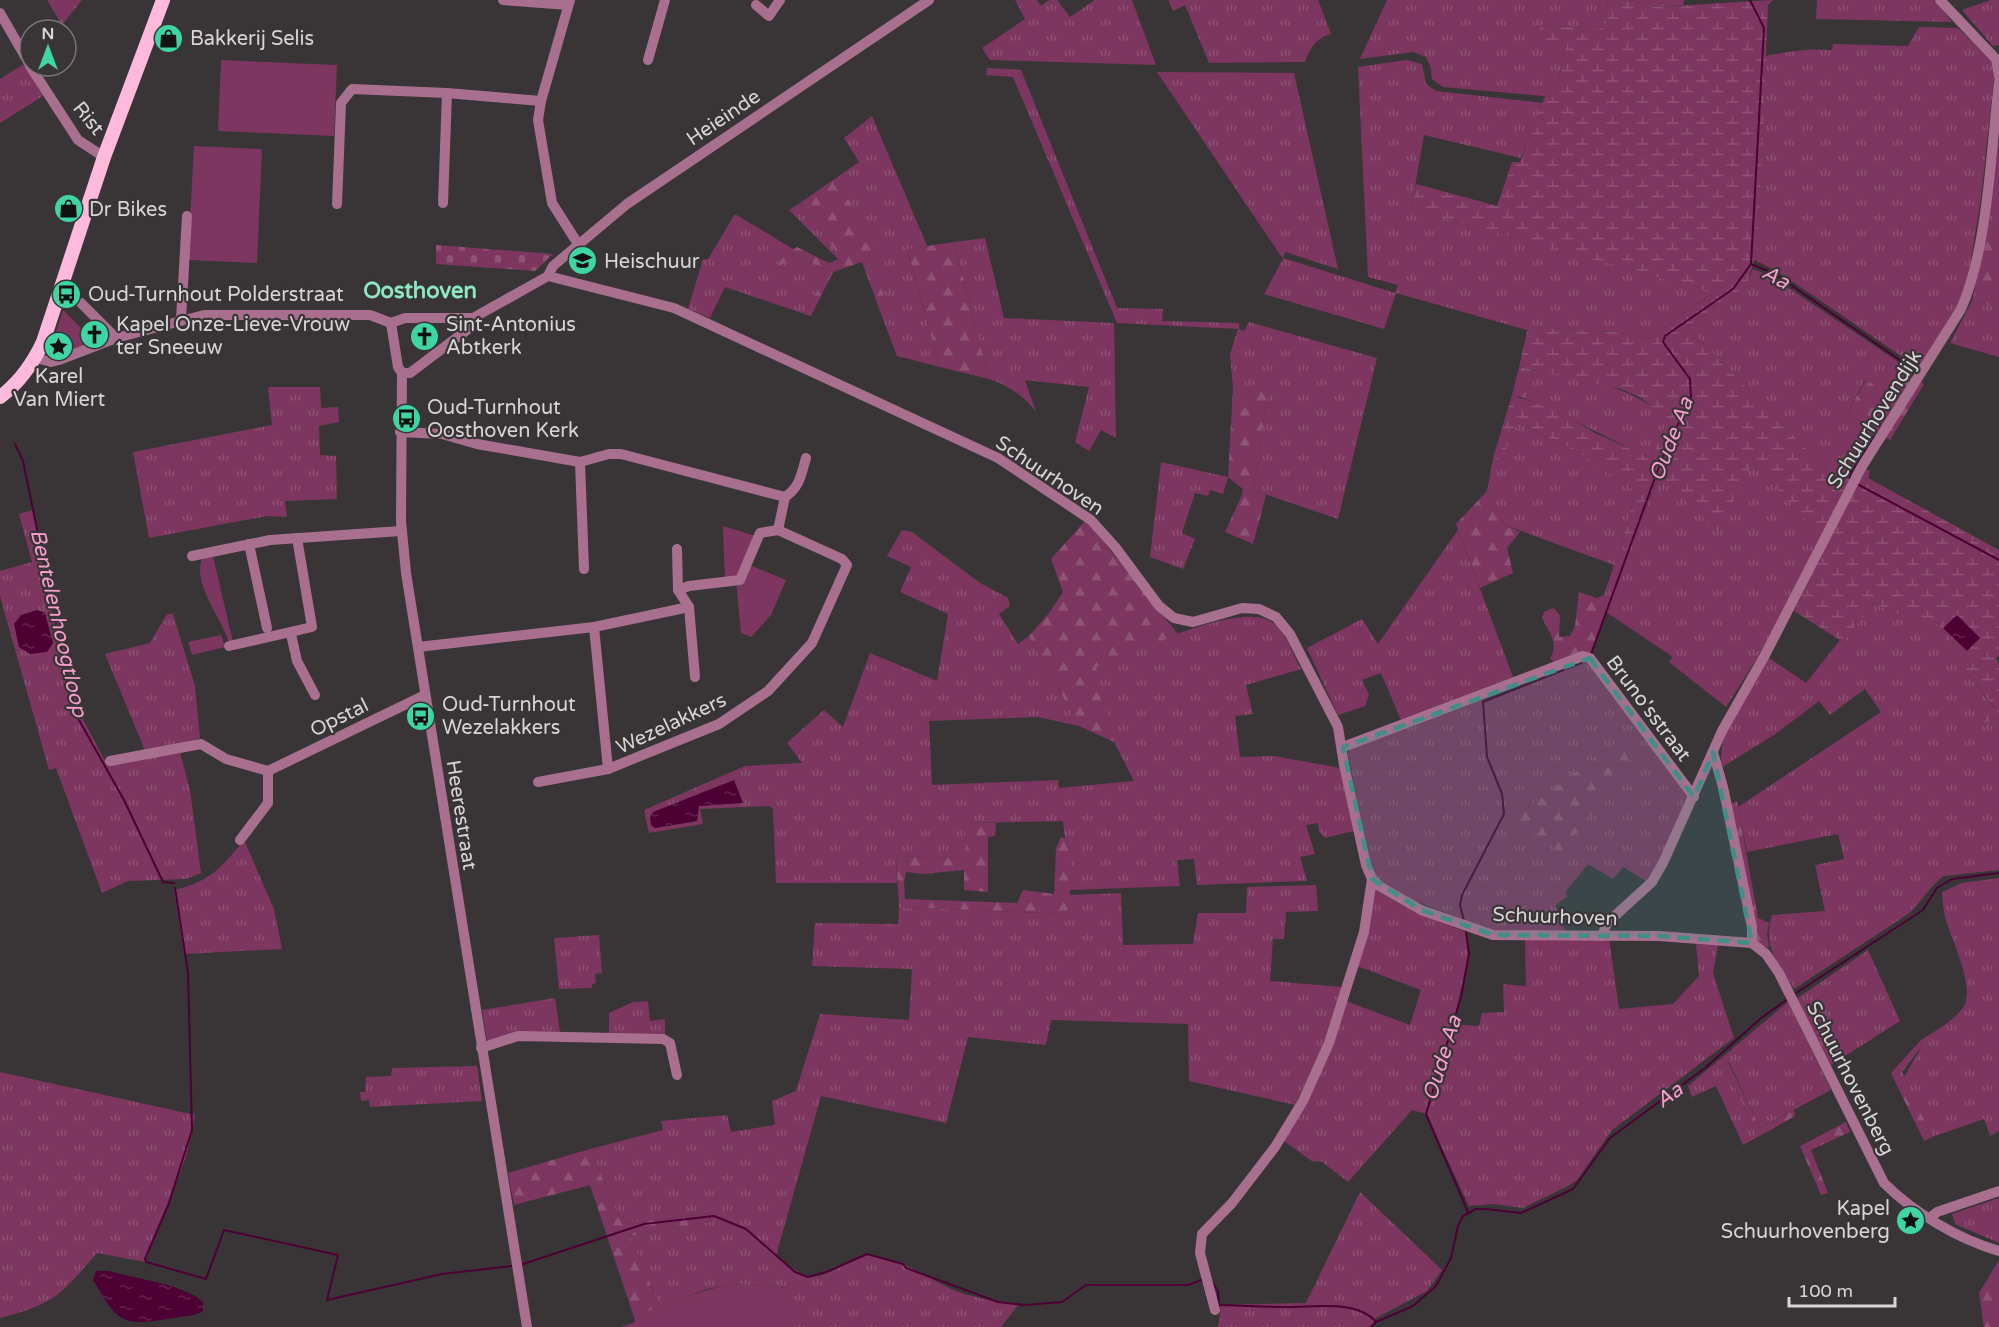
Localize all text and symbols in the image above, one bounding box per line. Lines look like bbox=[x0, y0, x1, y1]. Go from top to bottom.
north arrow bbox=[18, 18, 78, 78]
shop icon: Bakkerij Selis bbox=[153, 22, 185, 54]
text: N bbox=[42, 24, 54, 44]
place label: Bakkerij Selis bbox=[190, 27, 314, 51]
street label: Heieinde bbox=[682, 85, 765, 151]
street label: Rist bbox=[67, 97, 109, 141]
shop icon: Dr Bikes bbox=[52, 193, 84, 225]
place label: Dr Bikes bbox=[89, 198, 167, 222]
school or university icon: Heischuur bbox=[567, 245, 599, 277]
place label: Heischuur bbox=[604, 250, 700, 274]
water label: Aa bbox=[1758, 260, 1795, 296]
bus stop icon: Oud-Turnhout Polderstraat bbox=[51, 278, 83, 310]
district label: Oosthoven bbox=[363, 278, 477, 304]
place label: Oud-Turnhout Polderstraat bbox=[88, 283, 344, 307]
place label: Kapel Onze-Lieve-Vrouw ter Sneeuw bbox=[116, 313, 350, 360]
place label: Sint-Antonius Abtkerk bbox=[446, 313, 576, 360]
church icon: Kapel Onze-Lieve-Vrouw ter Sneeuw bbox=[79, 319, 111, 351]
church icon: Sint-Antonius Abtkerk bbox=[409, 320, 441, 352]
place icon: Karel Van Miert bbox=[43, 330, 75, 362]
street label: Schuurhovendijk bbox=[1823, 346, 1927, 493]
place label: Karel Van Miert bbox=[13, 365, 105, 412]
water label: Oude Aa bbox=[1644, 393, 1699, 485]
place label: Oud-Turnhout Oosthoven Kerk bbox=[427, 396, 579, 443]
bus stop icon: Oud-Turnhout Oosthoven Kerk bbox=[390, 403, 422, 435]
street label: Schuurhoven bbox=[991, 431, 1108, 521]
water label: Bentelenhoogtloop bbox=[25, 527, 93, 721]
street label: Bruno'sstraat bbox=[1601, 651, 1696, 767]
street label: Wezelakkers bbox=[613, 688, 730, 760]
place label: Oud-Turnhout Wezelakkers bbox=[442, 693, 576, 740]
street label: Opstal bbox=[306, 694, 373, 742]
bus stop icon: Oud-Turnhout Wezelakkers bbox=[405, 700, 437, 732]
street label: Heerestraat bbox=[440, 759, 482, 872]
street label: Schuurhoven bbox=[1492, 903, 1618, 931]
street label: Schuurhovenberg bbox=[1801, 998, 1899, 1159]
water label: Oude Aa bbox=[1418, 1011, 1468, 1104]
water label: Aa bbox=[1651, 1077, 1689, 1114]
place label: Kapel Schuurhovenberg bbox=[1721, 1197, 1890, 1244]
place icon: Kapel Schuurhovenberg bbox=[1895, 1204, 1927, 1236]
scale bar bbox=[1789, 1270, 1896, 1308]
text: 100 m bbox=[1798, 1280, 1853, 1302]

